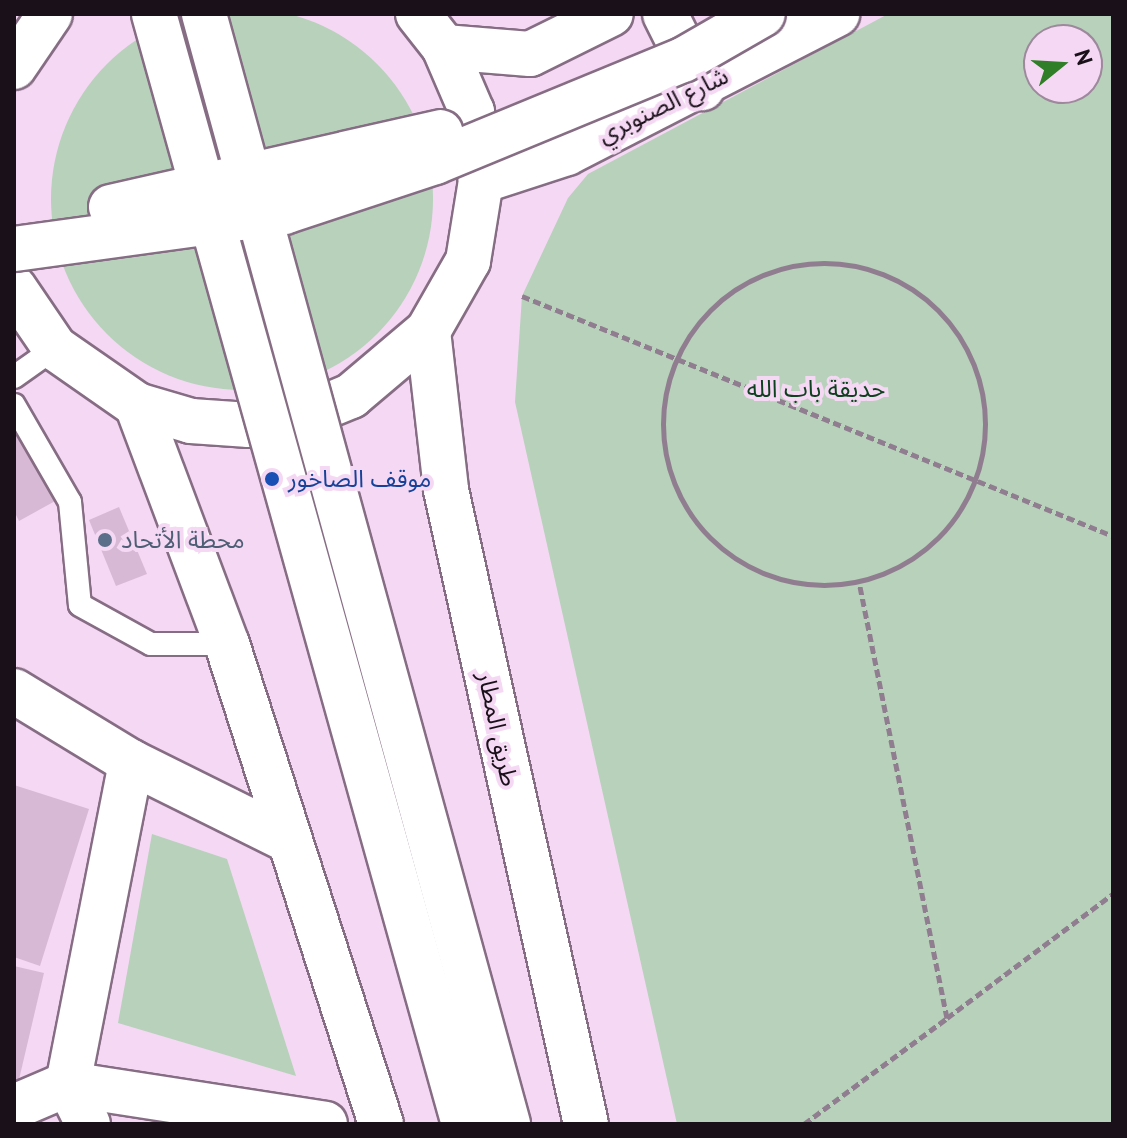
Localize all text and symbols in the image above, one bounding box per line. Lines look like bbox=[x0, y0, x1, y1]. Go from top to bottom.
north arrow bbox=[1023, 24, 1103, 104]
text: N bbox=[1068, 46, 1099, 68]
street label: شارع الصنوبري bbox=[593, 61, 733, 149]
park label: حديقة باب الله bbox=[747, 375, 885, 403]
place label: موقف الصاخور bbox=[288, 465, 431, 493]
marker: موقف الصاخور bbox=[263, 470, 281, 488]
place label: محطة الأتحاد bbox=[121, 526, 245, 554]
marker: محطة الأتحاد bbox=[96, 531, 114, 549]
street label: طريق المطار bbox=[472, 669, 524, 789]

